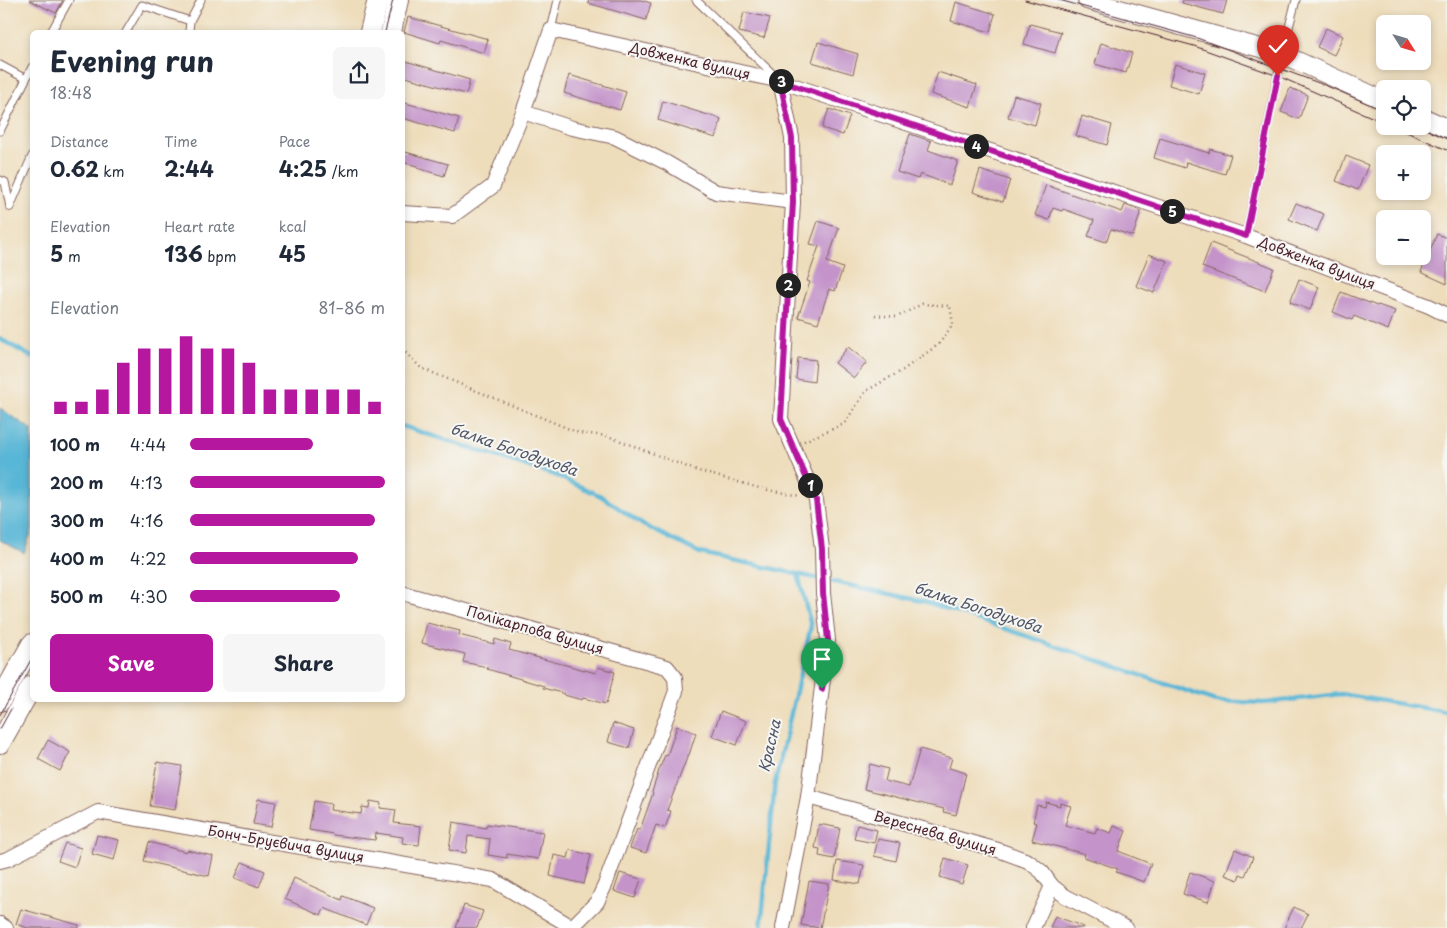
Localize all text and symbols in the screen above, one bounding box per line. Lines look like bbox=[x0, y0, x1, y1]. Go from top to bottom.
north arrow bbox=[1376, 15, 1431, 70]
map controls bbox=[1376, 15, 1431, 265]
pin bbox=[1257, 25, 1299, 76]
icon: check bbox=[1264, 32, 1292, 60]
street label: Довженка вулиця bbox=[627, 36, 753, 85]
text: Evening run bbox=[50, 39, 214, 82]
button: share bbox=[333, 47, 385, 99]
pin: 3 bbox=[768, 68, 794, 94]
text: 3 bbox=[777, 71, 786, 92]
text: 18:48 bbox=[50, 80, 92, 104]
button: locate bbox=[1376, 80, 1431, 135]
text: Distance bbox=[50, 131, 109, 152]
text: Time bbox=[164, 131, 197, 152]
text: Pace bbox=[279, 131, 310, 152]
pin: 4 bbox=[964, 134, 988, 158]
text: 4 bbox=[972, 136, 981, 157]
button: + bbox=[1376, 145, 1431, 200]
text: 0.62 bbox=[50, 152, 99, 184]
text: 2:44 bbox=[164, 152, 214, 184]
text: 4:25 bbox=[279, 152, 327, 184]
text: km bbox=[99, 161, 124, 182]
text: /km bbox=[327, 161, 358, 182]
pin: 5 bbox=[1160, 198, 1184, 224]
text: 5 bbox=[1168, 201, 1177, 222]
button: − bbox=[1376, 210, 1431, 265]
text: Elevation bbox=[50, 216, 110, 237]
text: Heart rate bbox=[164, 216, 235, 237]
text: kcal bbox=[279, 216, 307, 237]
street label: Довженка вулиця bbox=[1255, 230, 1379, 294]
text: 5 bbox=[50, 237, 63, 269]
text: 136 bbox=[164, 237, 203, 269]
text: 45 bbox=[279, 237, 306, 269]
text: m bbox=[63, 246, 81, 267]
text: bpm bbox=[203, 246, 236, 267]
pin: 2 bbox=[776, 272, 800, 298]
text: 2 bbox=[784, 275, 793, 296]
text: Elevation bbox=[50, 295, 119, 319]
text: 81–86 m bbox=[318, 295, 385, 319]
water label: балка Богодухова bbox=[448, 416, 582, 481]
text: 100 m bbox=[50, 432, 100, 456]
text: 4:44 bbox=[130, 432, 166, 456]
text: 200 m bbox=[50, 470, 104, 494]
text: 4:13 bbox=[130, 470, 163, 494]
pin: 1 bbox=[798, 472, 822, 498]
text: 1 bbox=[807, 475, 814, 496]
text: 300 m bbox=[50, 508, 104, 532]
text: 4:16 bbox=[130, 508, 164, 532]
text: 400 m bbox=[50, 546, 104, 570]
text: 4:22 bbox=[130, 546, 167, 570]
water label: балка Богодухова bbox=[912, 575, 1046, 638]
text: 500 m bbox=[50, 584, 103, 608]
text: 4:30 bbox=[130, 584, 167, 608]
street label: Полікарпова вулиця bbox=[464, 600, 606, 659]
button: Save bbox=[50, 634, 213, 692]
button: Share bbox=[223, 634, 385, 692]
pin bbox=[801, 638, 843, 689]
icon: arrive bbox=[808, 645, 836, 673]
water label: Красна bbox=[751, 717, 786, 774]
street label: Вереснева вулиця bbox=[871, 805, 999, 860]
street label: Бонч-Бруєвича вулиця bbox=[206, 819, 366, 868]

